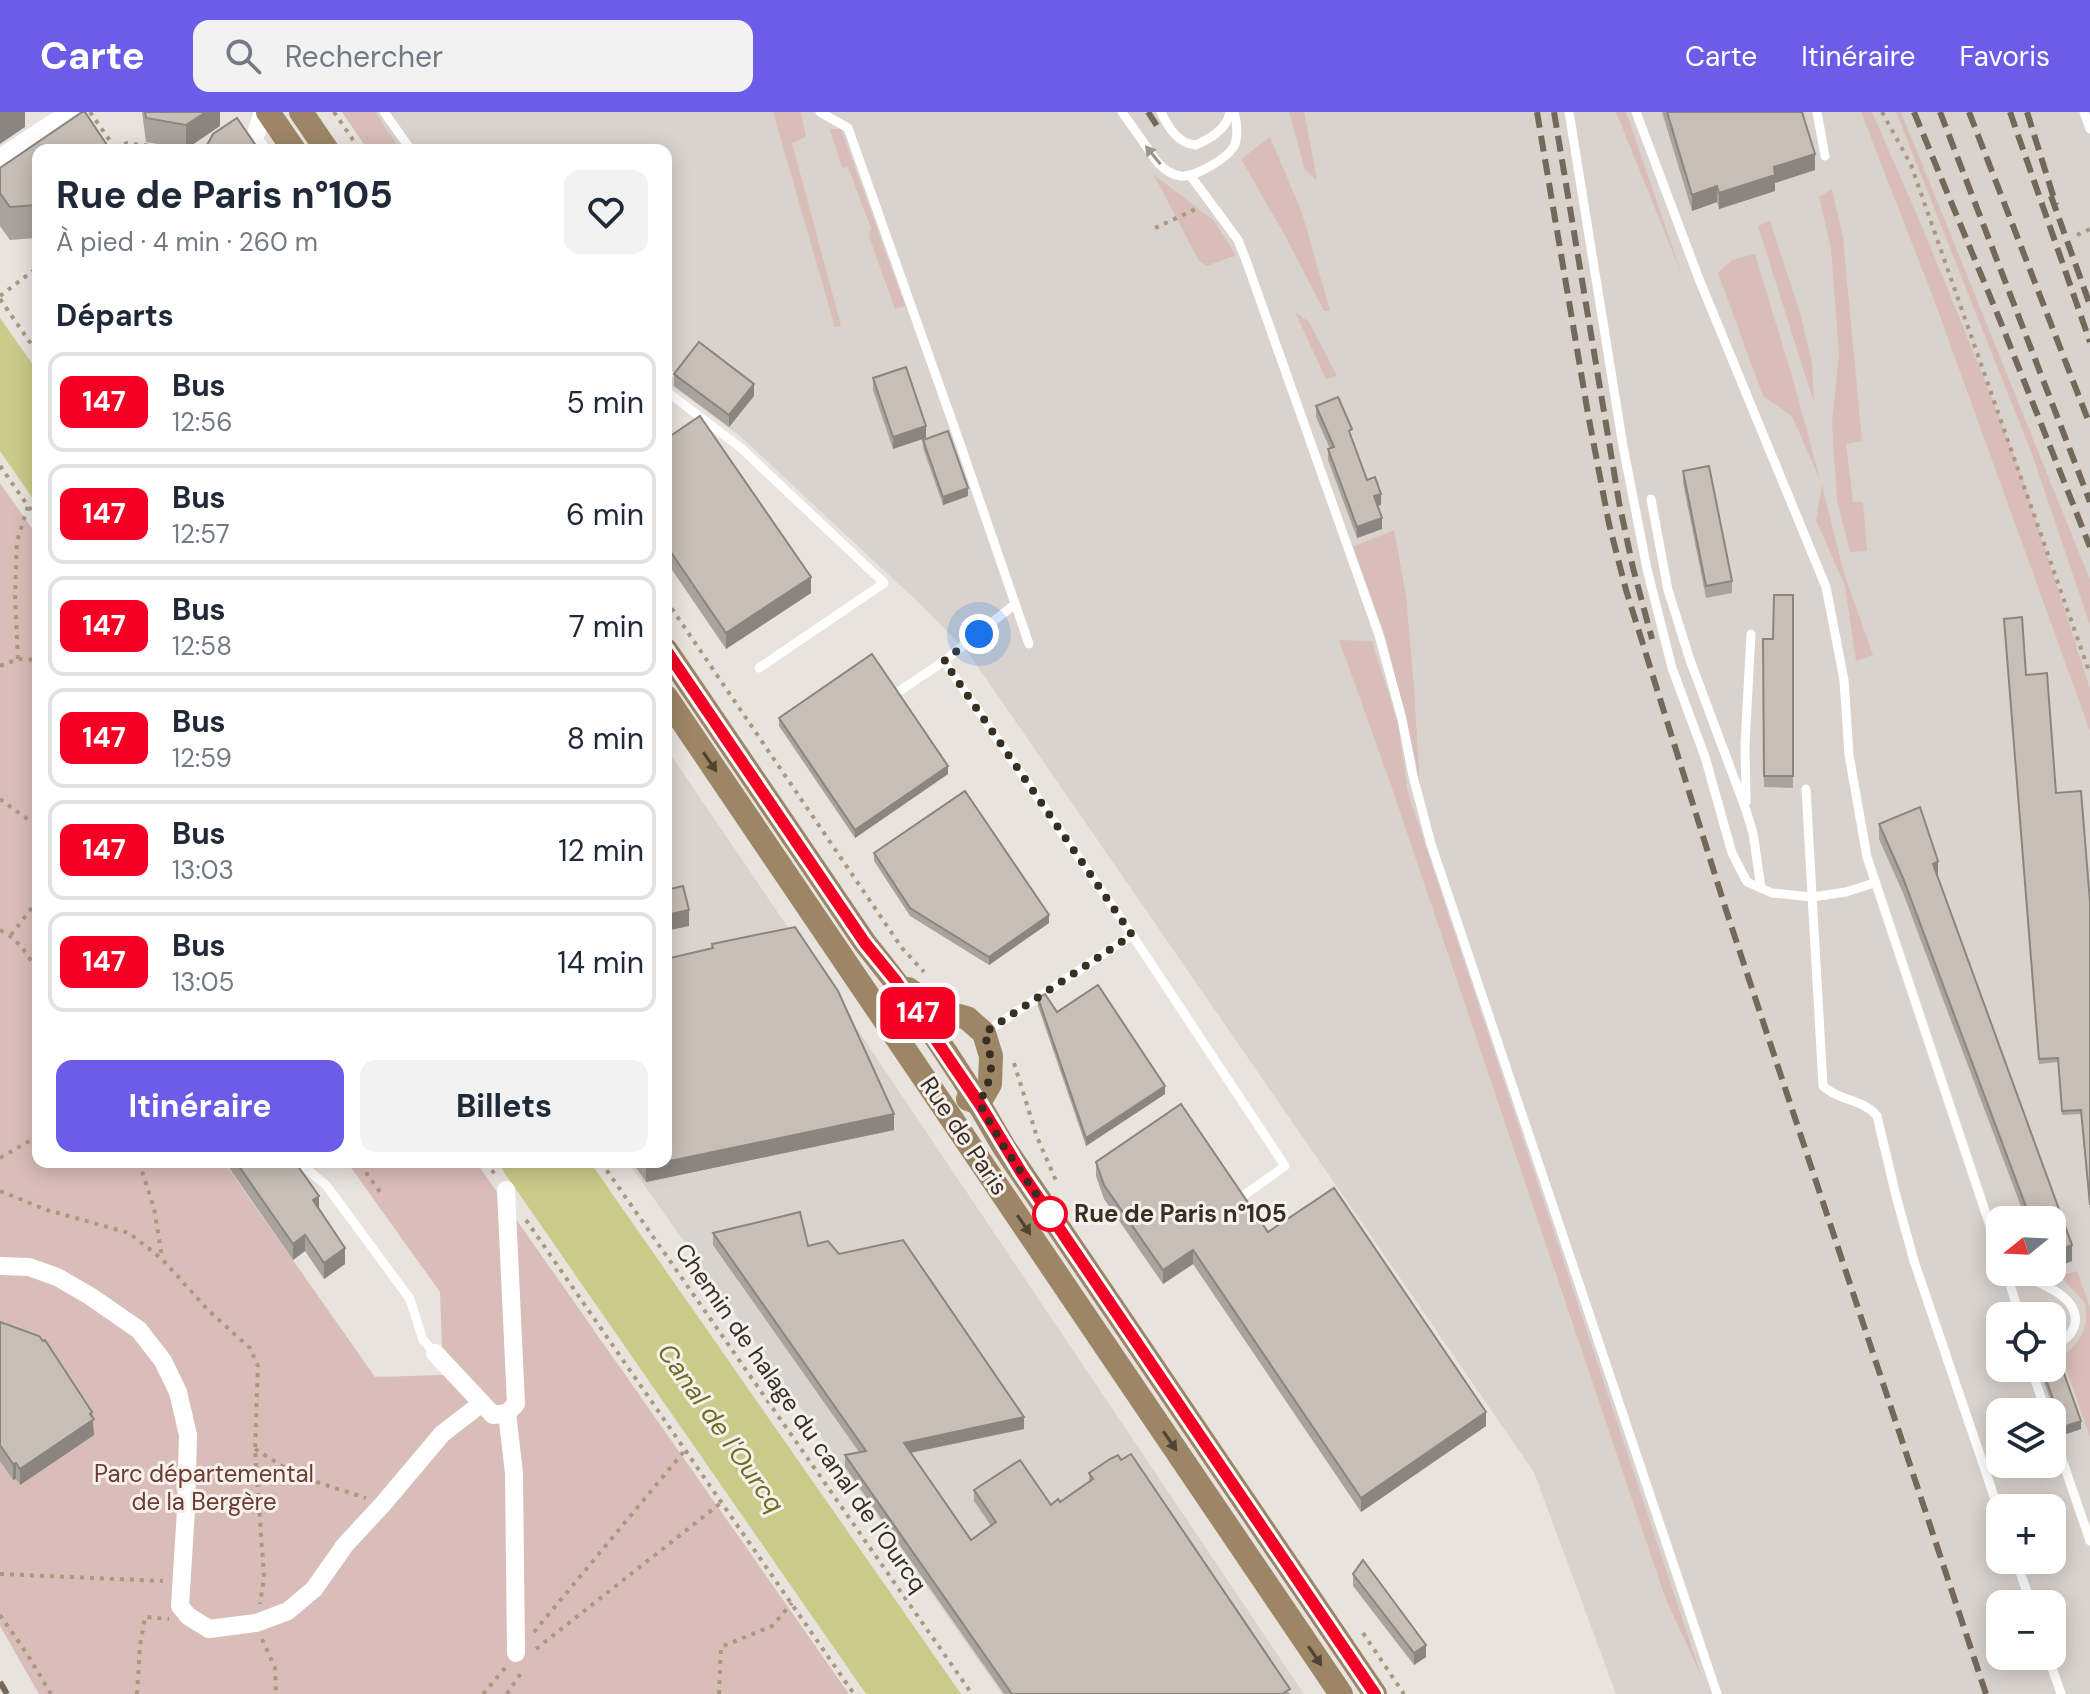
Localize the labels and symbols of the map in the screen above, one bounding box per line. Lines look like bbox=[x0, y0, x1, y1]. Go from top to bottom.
one-way arrow bbox=[1145, 145, 1161, 165]
your location bbox=[959, 614, 999, 654]
one-way arrow bbox=[702, 751, 717, 772]
line badge: 147 bbox=[872, 987, 964, 1039]
street label: Rue de Paris bbox=[913, 1071, 1015, 1201]
marker: Rue de Paris n°105 bbox=[1033, 1197, 1067, 1231]
place label: Rue de Paris n°105 bbox=[1074, 1198, 1287, 1229]
north arrow bbox=[1986, 1206, 2066, 1286]
one-way arrow bbox=[1016, 1215, 1031, 1236]
street label: Chemin de halage du canal de l'Ourcq bbox=[668, 1237, 934, 1598]
water label: Canal de l'Ourcq bbox=[650, 1337, 792, 1519]
one-way arrow bbox=[1162, 1430, 1177, 1451]
park label: Parc départemental de la Bergère bbox=[94, 1458, 314, 1517]
one-way arrow bbox=[1308, 1645, 1322, 1667]

